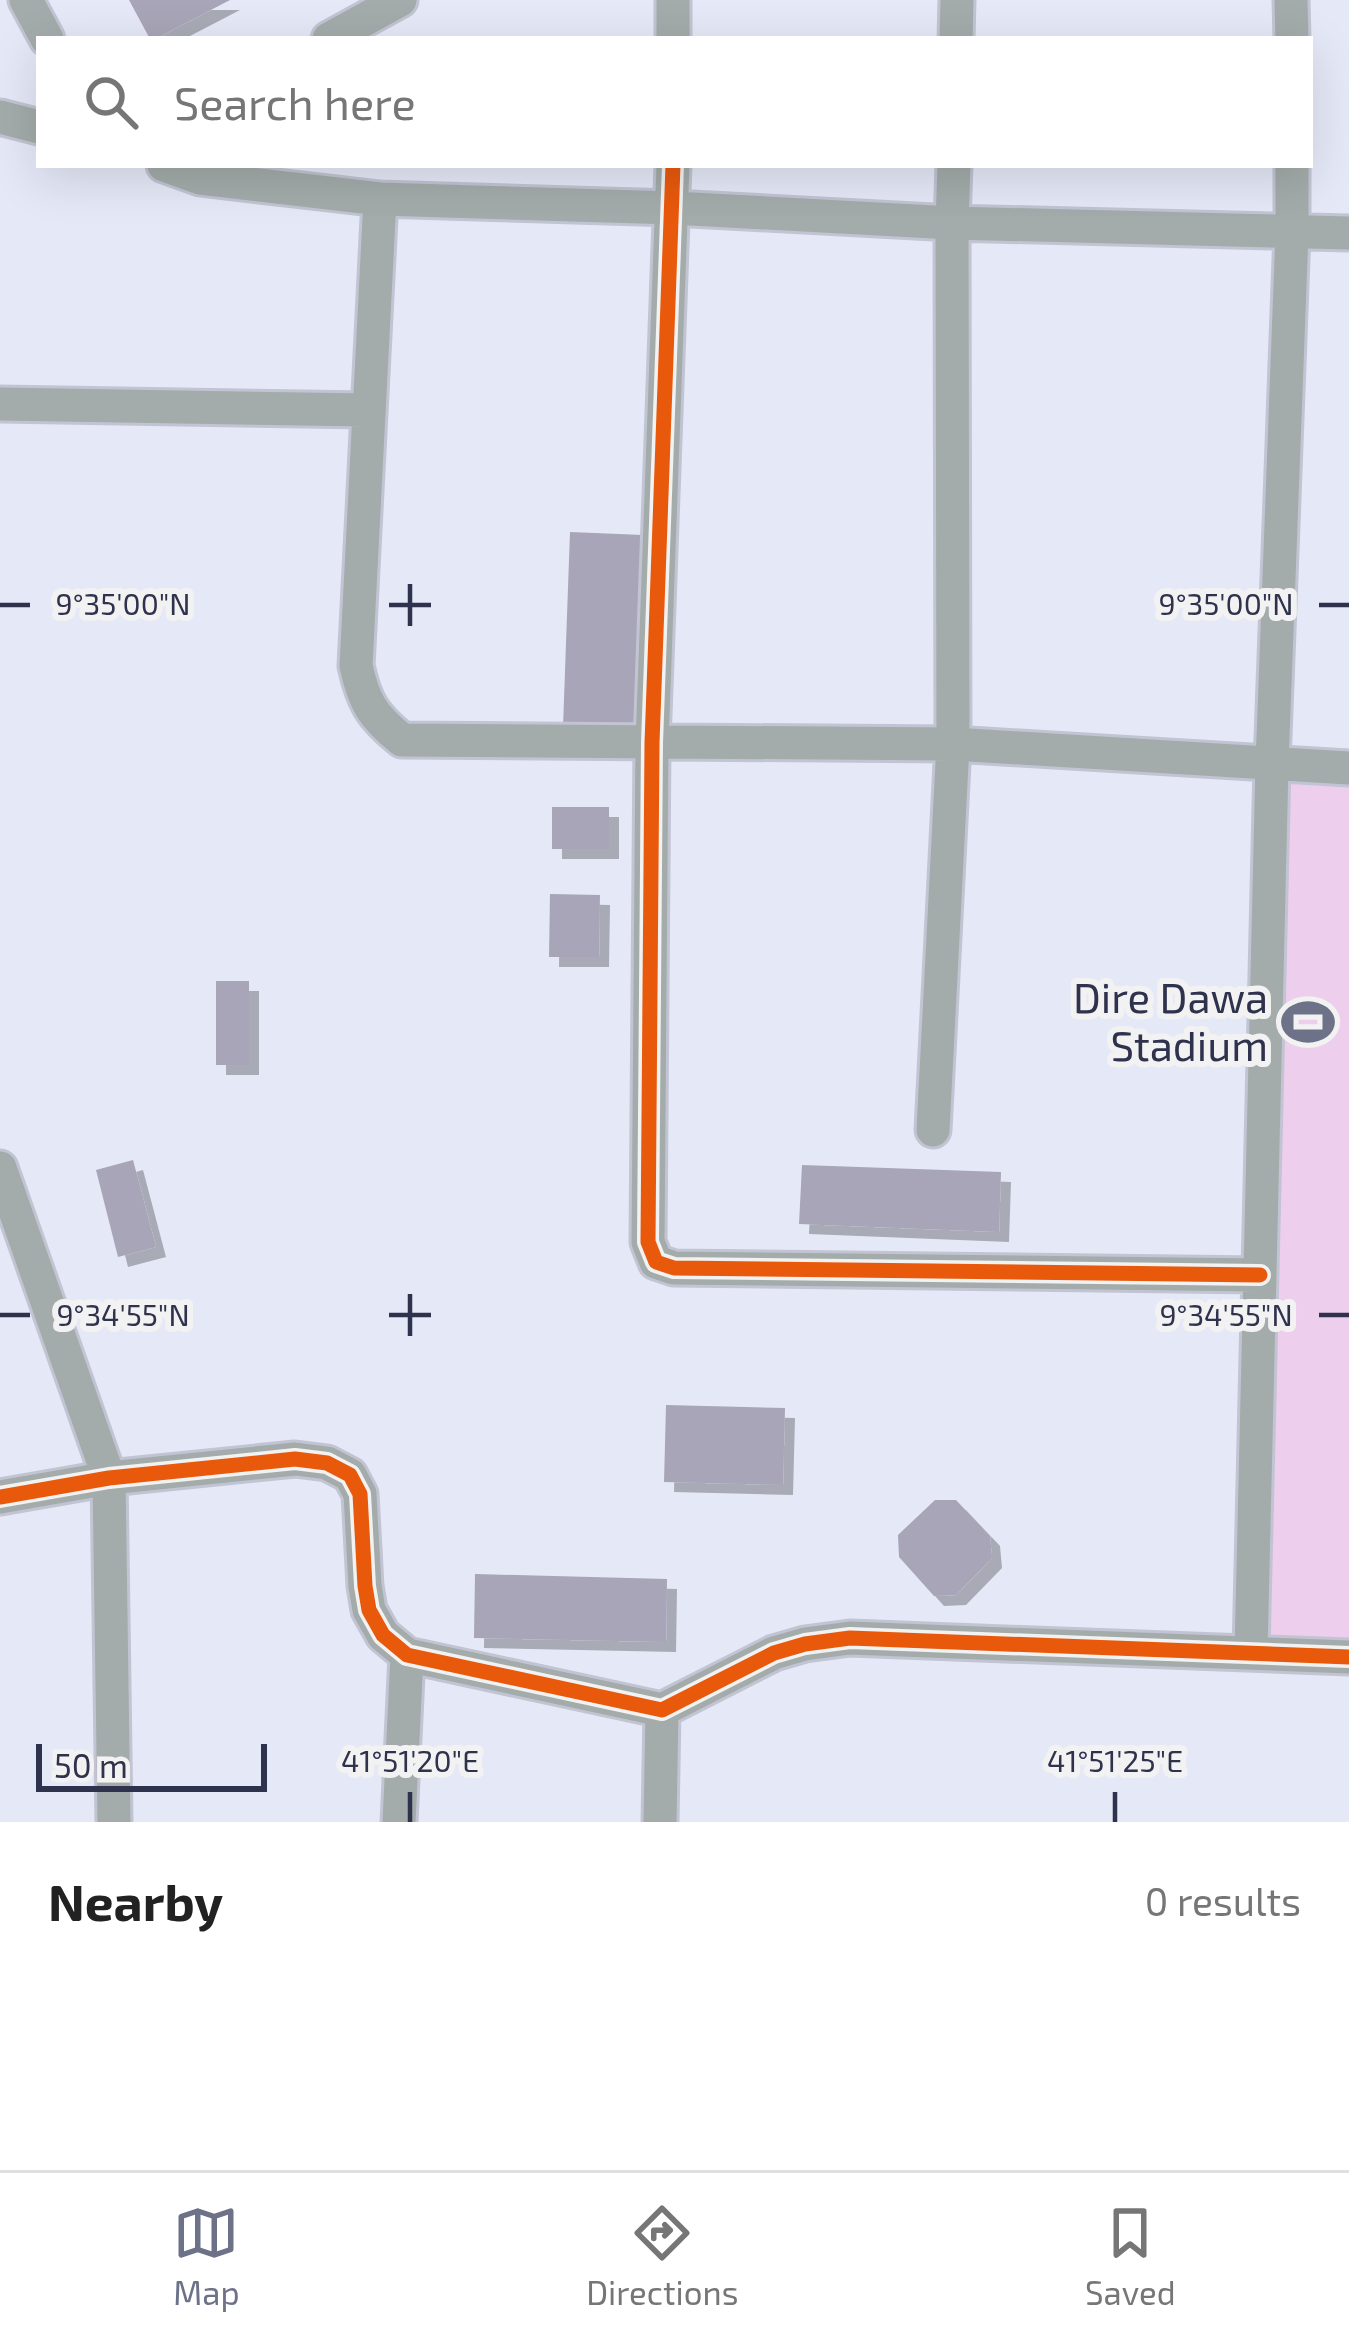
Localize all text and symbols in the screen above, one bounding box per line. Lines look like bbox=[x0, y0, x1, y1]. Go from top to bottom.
search box bbox=[36, 36, 1313, 168]
icon: search bbox=[78, 69, 144, 135]
text: Search here bbox=[174, 75, 416, 129]
text: 9°35'00"N bbox=[56, 585, 191, 621]
text: 9°35'00"N bbox=[1159, 585, 1294, 621]
place label: Dire Dawa Stadium bbox=[1073, 971, 1268, 1069]
sports icon: Dire Dawa Stadium bbox=[1279, 993, 1337, 1051]
text: 9°34'55"N bbox=[56, 1296, 190, 1332]
text: 9°34'55"N bbox=[1159, 1296, 1293, 1332]
scale bar bbox=[36, 1738, 267, 1791]
text: 41°51'20"E bbox=[341, 1742, 479, 1778]
text: 41°51'25"E bbox=[1047, 1742, 1183, 1778]
text: 50 m bbox=[54, 1745, 128, 1785]
text: Nearby bbox=[48, 1870, 223, 1931]
text: 0 results bbox=[1145, 1877, 1301, 1924]
tab: Map bbox=[173, 2200, 240, 2312]
tab: Directions bbox=[586, 2200, 738, 2312]
tab: Saved bbox=[1085, 2200, 1176, 2312]

